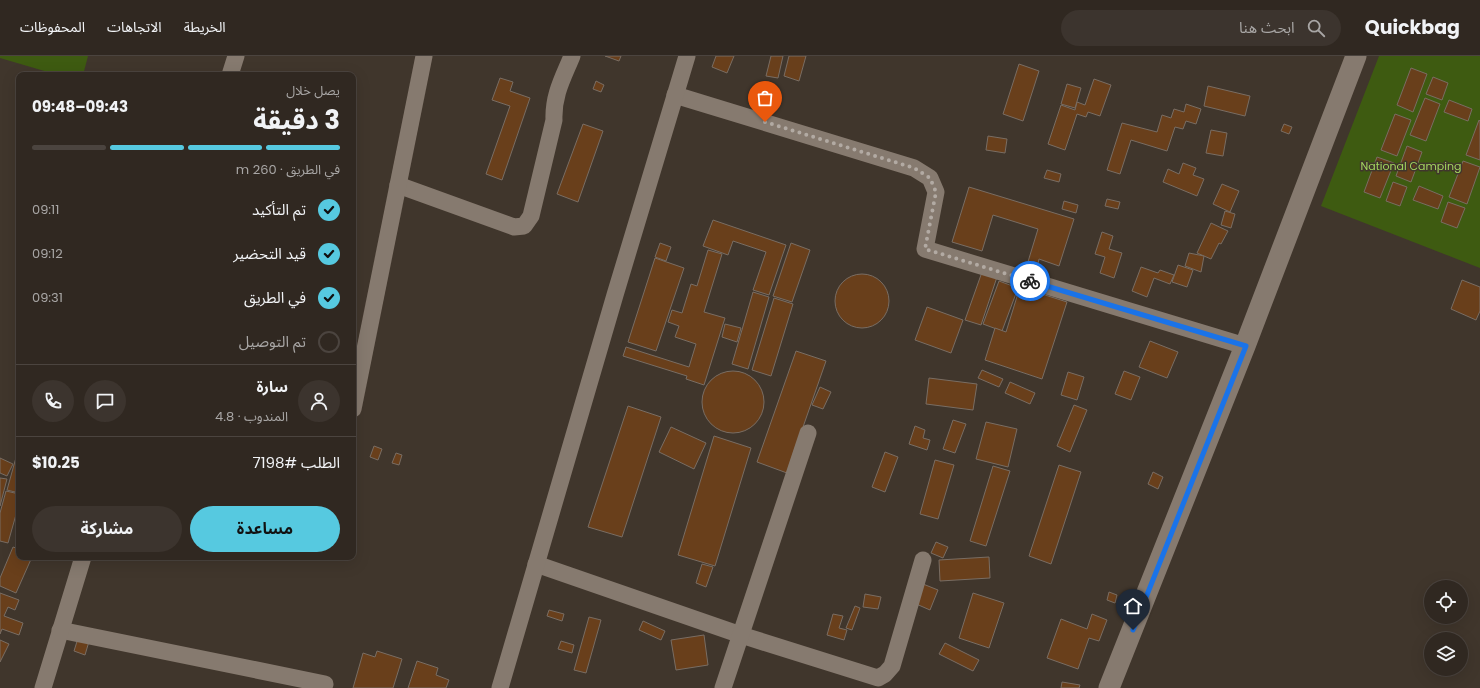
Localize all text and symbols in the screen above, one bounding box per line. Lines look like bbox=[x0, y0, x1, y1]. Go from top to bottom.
search box bbox=[1061, 10, 1341, 46]
text: Quickbag bbox=[1365, 14, 1460, 41]
text: المحفوظات bbox=[20, 17, 85, 37]
text: الاتجاهات bbox=[107, 17, 162, 37]
text: الخريطة bbox=[184, 17, 226, 37]
text: ابحث هنا bbox=[1239, 17, 1295, 38]
icon: search bbox=[1305, 17, 1327, 39]
text: يصل خلال bbox=[286, 81, 340, 100]
pin bbox=[748, 81, 782, 122]
icon: bag bbox=[754, 87, 776, 109]
text: 09:43–09:48 bbox=[32, 96, 128, 117]
text: 3 دقيقة bbox=[253, 102, 340, 138]
park label: National Camping bbox=[1361, 158, 1461, 174]
text: في الطريق · 260 m bbox=[236, 160, 340, 179]
text: تم التأكيد bbox=[252, 199, 306, 220]
icon: check bbox=[318, 199, 340, 221]
text: 09:11 bbox=[32, 200, 59, 219]
text: قيد التحضير bbox=[233, 243, 306, 264]
icon: check bbox=[318, 243, 340, 265]
text: 09:12 bbox=[32, 244, 63, 263]
courier bbox=[1010, 261, 1050, 301]
icon: bike bbox=[1019, 270, 1041, 292]
text: في الطريق bbox=[244, 287, 306, 308]
icon: check bbox=[318, 287, 340, 309]
text: 09:31 bbox=[32, 288, 63, 307]
text: تم التوصيل bbox=[239, 331, 306, 352]
text: سارة bbox=[256, 376, 288, 397]
button: phone bbox=[32, 380, 74, 422]
button: chat bbox=[84, 380, 126, 422]
button: person bbox=[298, 380, 340, 422]
text: المندوب · 4.8 bbox=[215, 407, 288, 426]
text: $10.25 bbox=[32, 452, 80, 473]
text: الطلب #7198 bbox=[252, 452, 340, 473]
button: مشاركة bbox=[32, 506, 182, 552]
button: مساعدة bbox=[190, 506, 340, 552]
map controls bbox=[1424, 580, 1468, 676]
button: locate bbox=[1424, 580, 1468, 624]
pin bbox=[1116, 589, 1150, 630]
icon: home bbox=[1122, 595, 1144, 617]
button: layers bbox=[1424, 632, 1468, 676]

